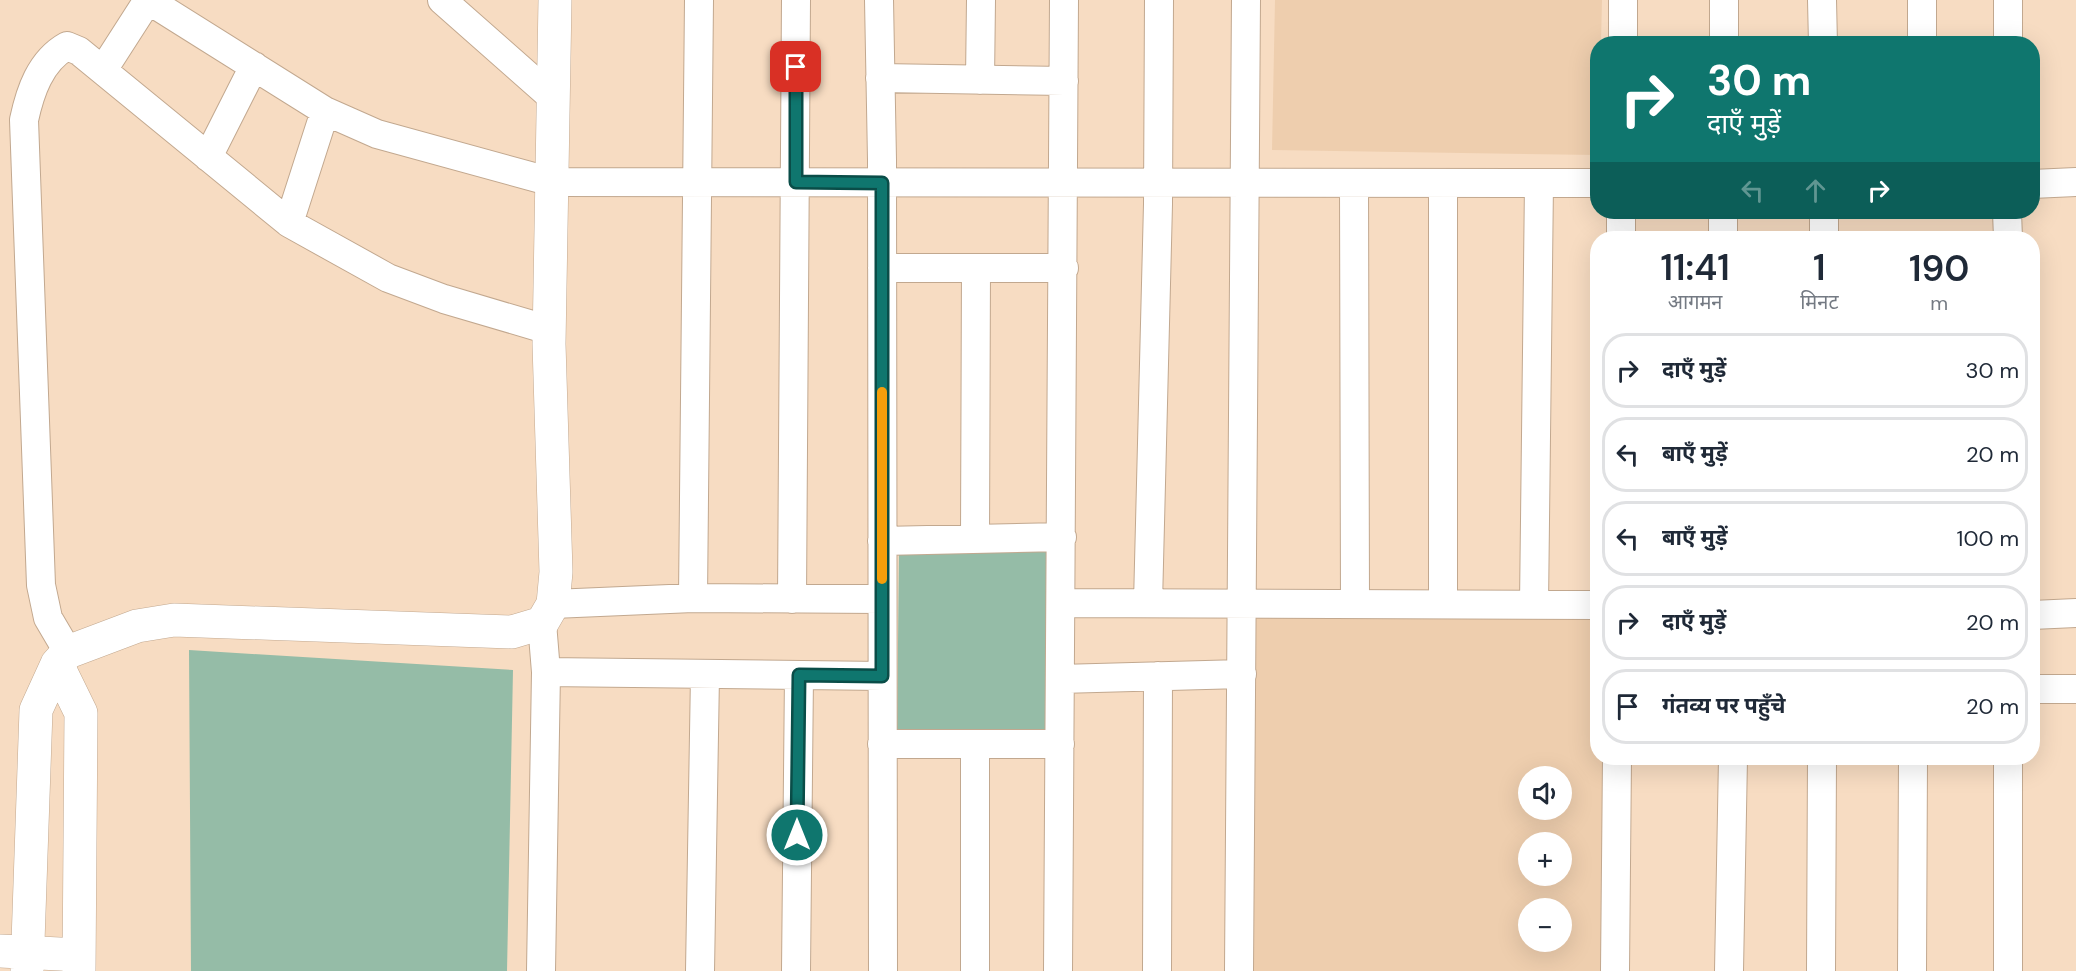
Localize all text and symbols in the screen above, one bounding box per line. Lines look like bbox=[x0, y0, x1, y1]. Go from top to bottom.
pin bbox=[770, 41, 821, 92]
icon: arrive bbox=[779, 50, 812, 83]
text: 30 m bbox=[1707, 53, 1811, 108]
icon: right bbox=[1608, 60, 1686, 138]
text: दाएँ मुड़ें bbox=[1707, 106, 1781, 141]
icon: left bbox=[1736, 174, 1769, 207]
icon: ahead bbox=[1799, 174, 1832, 207]
icon: right bbox=[1862, 174, 1895, 207]
text: 11:41 bbox=[1661, 244, 1730, 291]
text: 1 bbox=[1813, 244, 1826, 291]
text: 190 bbox=[1909, 245, 1969, 292]
text: आगमन bbox=[1668, 289, 1722, 315]
text: मिनट bbox=[1800, 289, 1839, 315]
text: m bbox=[1930, 290, 1948, 316]
icon: right bbox=[1611, 354, 1644, 387]
text: दाएँ मुड़ें bbox=[1662, 355, 1726, 384]
text: 30 m bbox=[1965, 356, 2019, 385]
icon: left bbox=[1611, 438, 1644, 471]
text: बाएँ मुड़ें bbox=[1662, 439, 1728, 468]
text: 20 m bbox=[1966, 440, 2019, 469]
icon: left bbox=[1611, 522, 1644, 555]
text: बाएँ मुड़ें bbox=[1662, 523, 1728, 552]
text: 100 m bbox=[1957, 524, 2019, 553]
icon: right bbox=[1611, 606, 1644, 639]
text: दाएँ मुड़ें bbox=[1662, 607, 1726, 636]
text: 20 m bbox=[1966, 608, 2019, 637]
icon: arrive bbox=[1611, 690, 1644, 723]
text: गंतव्य पर पहुँचे bbox=[1662, 691, 1785, 720]
text: 20 m bbox=[1966, 692, 2019, 721]
map controls bbox=[1518, 766, 1572, 952]
button: sound bbox=[1518, 766, 1572, 820]
position arrow bbox=[765, 803, 829, 867]
button: + bbox=[1518, 832, 1572, 886]
button: − bbox=[1518, 898, 1572, 952]

